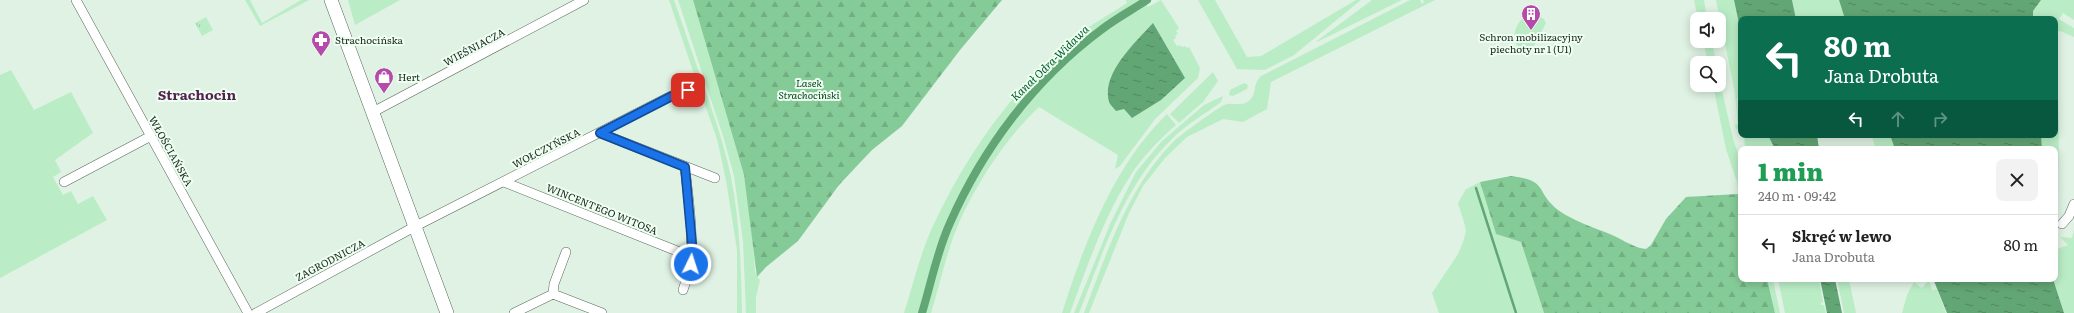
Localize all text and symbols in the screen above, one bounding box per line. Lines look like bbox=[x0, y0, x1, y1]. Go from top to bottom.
building icon: Schron mobilizacyjny piechoty nr 1 (U1) bbox=[1520, 3, 1542, 31]
map controls bbox=[1690, 12, 1726, 92]
button: sound bbox=[1690, 12, 1726, 48]
water label: Kanał Odra-Widawa bbox=[1007, 20, 1092, 104]
street label: WIEŚNIACZA bbox=[440, 24, 508, 69]
text: 80 m bbox=[1824, 24, 1891, 66]
pharmacy icon: Strachocińska bbox=[310, 29, 332, 57]
place label: Schron mobilizacyjny piechoty nr 1 (U1) bbox=[1479, 29, 1583, 56]
place label: Strachocińska bbox=[335, 32, 404, 47]
icon: left bbox=[1758, 32, 1810, 84]
button: search bbox=[1690, 56, 1726, 92]
text: Jana Drobuta bbox=[1824, 62, 1939, 89]
shop icon: Hert bbox=[373, 66, 395, 94]
place label: Hert bbox=[398, 69, 420, 84]
pin bbox=[671, 73, 705, 107]
park label: Lasek Strachociński bbox=[779, 75, 839, 102]
icon: arrive bbox=[677, 79, 699, 101]
district label: Strachocin bbox=[158, 84, 236, 104]
icon: left bbox=[1845, 108, 1867, 130]
icon: ahead bbox=[1887, 108, 1909, 130]
icon: right bbox=[1929, 108, 1951, 130]
street label: WŁOŚCIAŃSKA bbox=[146, 113, 197, 189]
street label: WOŁCZYŃSKA bbox=[509, 124, 583, 171]
text: 1 min bbox=[1758, 153, 1823, 188]
button: close bbox=[1996, 159, 2038, 201]
street label: WINCENTEGO WITOSA bbox=[544, 179, 661, 238]
text: 240 m · 09:42 bbox=[1758, 186, 1836, 205]
text: Skręć w lewo bbox=[1792, 224, 1892, 247]
text: 80 m bbox=[2004, 233, 2038, 256]
icon: left bbox=[1758, 234, 1780, 256]
street label: ZAGRODNICZA bbox=[292, 235, 368, 284]
position arrow bbox=[670, 243, 712, 285]
text: Jana Drobuta bbox=[1792, 247, 1875, 266]

